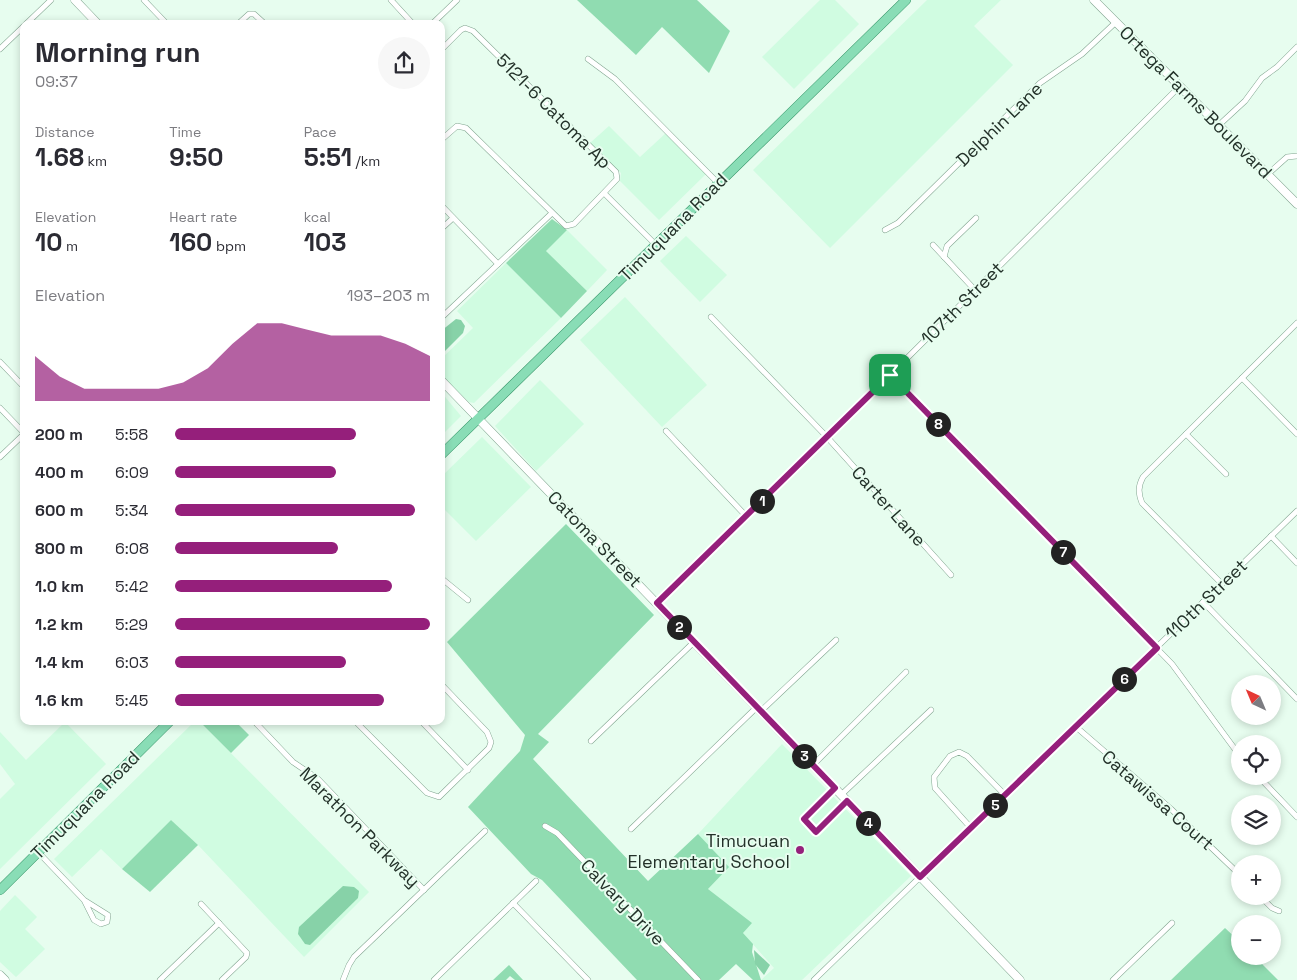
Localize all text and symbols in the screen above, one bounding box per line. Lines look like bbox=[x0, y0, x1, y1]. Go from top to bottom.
street label: Ortega Farms Boulevard bbox=[1115, 21, 1277, 183]
text: Morning run bbox=[35, 34, 200, 70]
button: share bbox=[378, 37, 430, 89]
street label: 5121-6 Catoma Ap bbox=[491, 48, 617, 174]
text: 09:37 bbox=[35, 71, 78, 92]
street label: Delphin Lane bbox=[951, 77, 1047, 171]
text: Distance bbox=[35, 123, 95, 141]
text: Time bbox=[169, 123, 201, 141]
text: Pace bbox=[304, 123, 336, 141]
text: 1.68 bbox=[35, 141, 84, 173]
text: 9:50 bbox=[169, 141, 223, 173]
text: 5:51 bbox=[304, 141, 352, 173]
text: km bbox=[84, 152, 107, 170]
text: /km bbox=[352, 152, 380, 170]
street label: Timuquana Road bbox=[614, 168, 732, 286]
text: Elevation bbox=[35, 208, 96, 226]
text: Heart rate bbox=[169, 208, 237, 226]
text: kcal bbox=[304, 208, 331, 226]
text: 10 bbox=[35, 226, 63, 258]
text: 160 bbox=[169, 226, 212, 258]
text: 103 bbox=[304, 226, 346, 258]
text: m bbox=[63, 237, 78, 255]
text: bpm bbox=[212, 237, 246, 255]
street label: 107th Street bbox=[916, 257, 1008, 349]
text: Elevation bbox=[35, 285, 105, 306]
text: 193–203 m bbox=[347, 285, 430, 306]
pin bbox=[869, 354, 911, 396]
icon: arrive bbox=[876, 361, 904, 389]
pin: 8 bbox=[926, 412, 950, 436]
text: 8 bbox=[934, 415, 943, 433]
text: 200 m bbox=[35, 424, 83, 445]
text: 5:58 bbox=[115, 424, 148, 445]
street label: Carter Lane bbox=[847, 461, 931, 551]
text: 400 m bbox=[35, 462, 84, 483]
text: 6:09 bbox=[115, 462, 149, 483]
street label: Catoma Street bbox=[543, 486, 647, 592]
pin: 1 bbox=[750, 488, 774, 514]
text: 1 bbox=[759, 492, 766, 510]
text: 600 m bbox=[35, 500, 83, 521]
text: 5:34 bbox=[115, 500, 148, 521]
text: 800 m bbox=[35, 538, 83, 559]
text: 6:08 bbox=[115, 538, 149, 559]
pin: 7 bbox=[1050, 540, 1076, 564]
text: 7 bbox=[1060, 543, 1067, 561]
street label: 110th Street bbox=[1160, 554, 1252, 644]
text: 1.0 km bbox=[35, 576, 84, 597]
text: 5:42 bbox=[115, 576, 148, 597]
text: 1.2 km bbox=[35, 614, 83, 635]
text: 5:29 bbox=[115, 614, 148, 635]
pin: 2 bbox=[666, 614, 692, 640]
text: 2 bbox=[675, 618, 684, 636]
text: 1.4 km bbox=[35, 652, 84, 673]
text: 6:03 bbox=[115, 652, 149, 673]
pin: 6 bbox=[1112, 666, 1136, 692]
text: 6 bbox=[1120, 670, 1129, 688]
north arrow bbox=[1231, 675, 1281, 725]
map controls bbox=[1231, 675, 1281, 965]
text: 1.6 km bbox=[35, 690, 83, 711]
text: 5:45 bbox=[115, 690, 148, 711]
button: locate bbox=[1231, 735, 1281, 785]
pin: 3 bbox=[792, 744, 816, 768]
street label: Catawissa Court bbox=[1097, 745, 1219, 855]
street label: Timuquana Road bbox=[26, 746, 144, 864]
text: 3 bbox=[800, 747, 809, 765]
street label: Marathon Parkway bbox=[295, 762, 425, 892]
pin: 5 bbox=[982, 792, 1008, 818]
button: layers bbox=[1231, 795, 1281, 845]
text: 5 bbox=[991, 796, 1000, 814]
pin: 4 bbox=[856, 810, 880, 836]
text: 4 bbox=[864, 814, 873, 832]
place label: Timucuan Elementary School bbox=[627, 829, 790, 873]
marker: Timucuan Elementary School bbox=[794, 844, 806, 856]
street label: Calvary Drive bbox=[576, 854, 670, 950]
button: + bbox=[1231, 855, 1281, 905]
button: − bbox=[1231, 915, 1281, 965]

